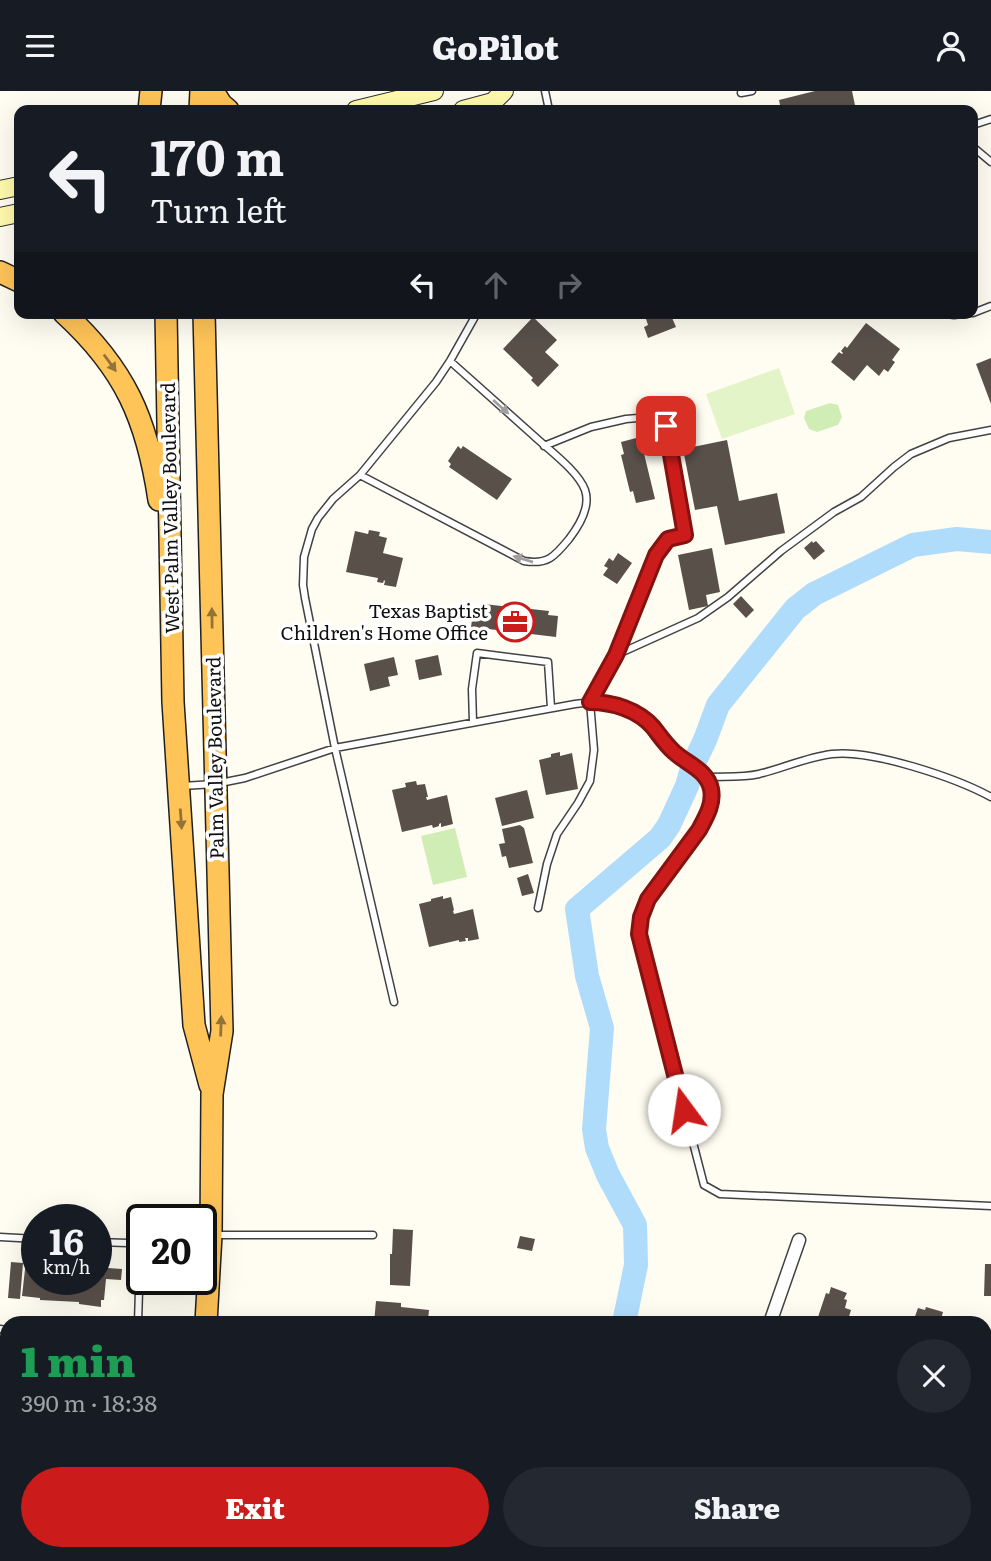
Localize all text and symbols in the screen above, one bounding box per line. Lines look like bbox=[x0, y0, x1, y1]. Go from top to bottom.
text: GoPilot bbox=[432, 22, 559, 70]
icon: menu bbox=[21, 27, 59, 65]
icon: person bbox=[932, 27, 970, 65]
text: 170 m bbox=[150, 118, 284, 191]
icon: left bbox=[35, 133, 126, 224]
text: Turn left bbox=[150, 185, 287, 233]
icon: left bbox=[404, 266, 442, 304]
icon: ahead bbox=[477, 266, 515, 304]
icon: right bbox=[550, 266, 588, 304]
one-way arrow bbox=[103, 354, 117, 373]
street label: West Palm Valley Boulevard bbox=[153, 382, 185, 634]
pin bbox=[636, 396, 696, 456]
one-way arrow bbox=[492, 399, 510, 415]
icon: arrive bbox=[647, 407, 685, 445]
one-way arrow bbox=[513, 553, 534, 563]
place label: Texas Baptist Children's Home Office bbox=[280, 596, 488, 646]
office icon: Texas Baptist Children's Home Office bbox=[494, 601, 536, 643]
one-way arrow bbox=[206, 607, 218, 629]
street label: Palm Valley Boulevard bbox=[198, 656, 230, 860]
one-way arrow bbox=[176, 808, 187, 830]
one-way arrow bbox=[216, 1015, 227, 1037]
position arrow bbox=[647, 1073, 721, 1147]
speed limit sign: 20 bbox=[126, 1204, 217, 1295]
text: 16 bbox=[49, 1214, 84, 1266]
text: km/h bbox=[43, 1253, 90, 1280]
text: 1 min bbox=[21, 1328, 136, 1390]
button: close bbox=[897, 1339, 971, 1413]
text: 390 m · 18:38 bbox=[21, 1385, 157, 1419]
button: Exit bbox=[21, 1467, 489, 1547]
button: Share bbox=[503, 1467, 971, 1547]

